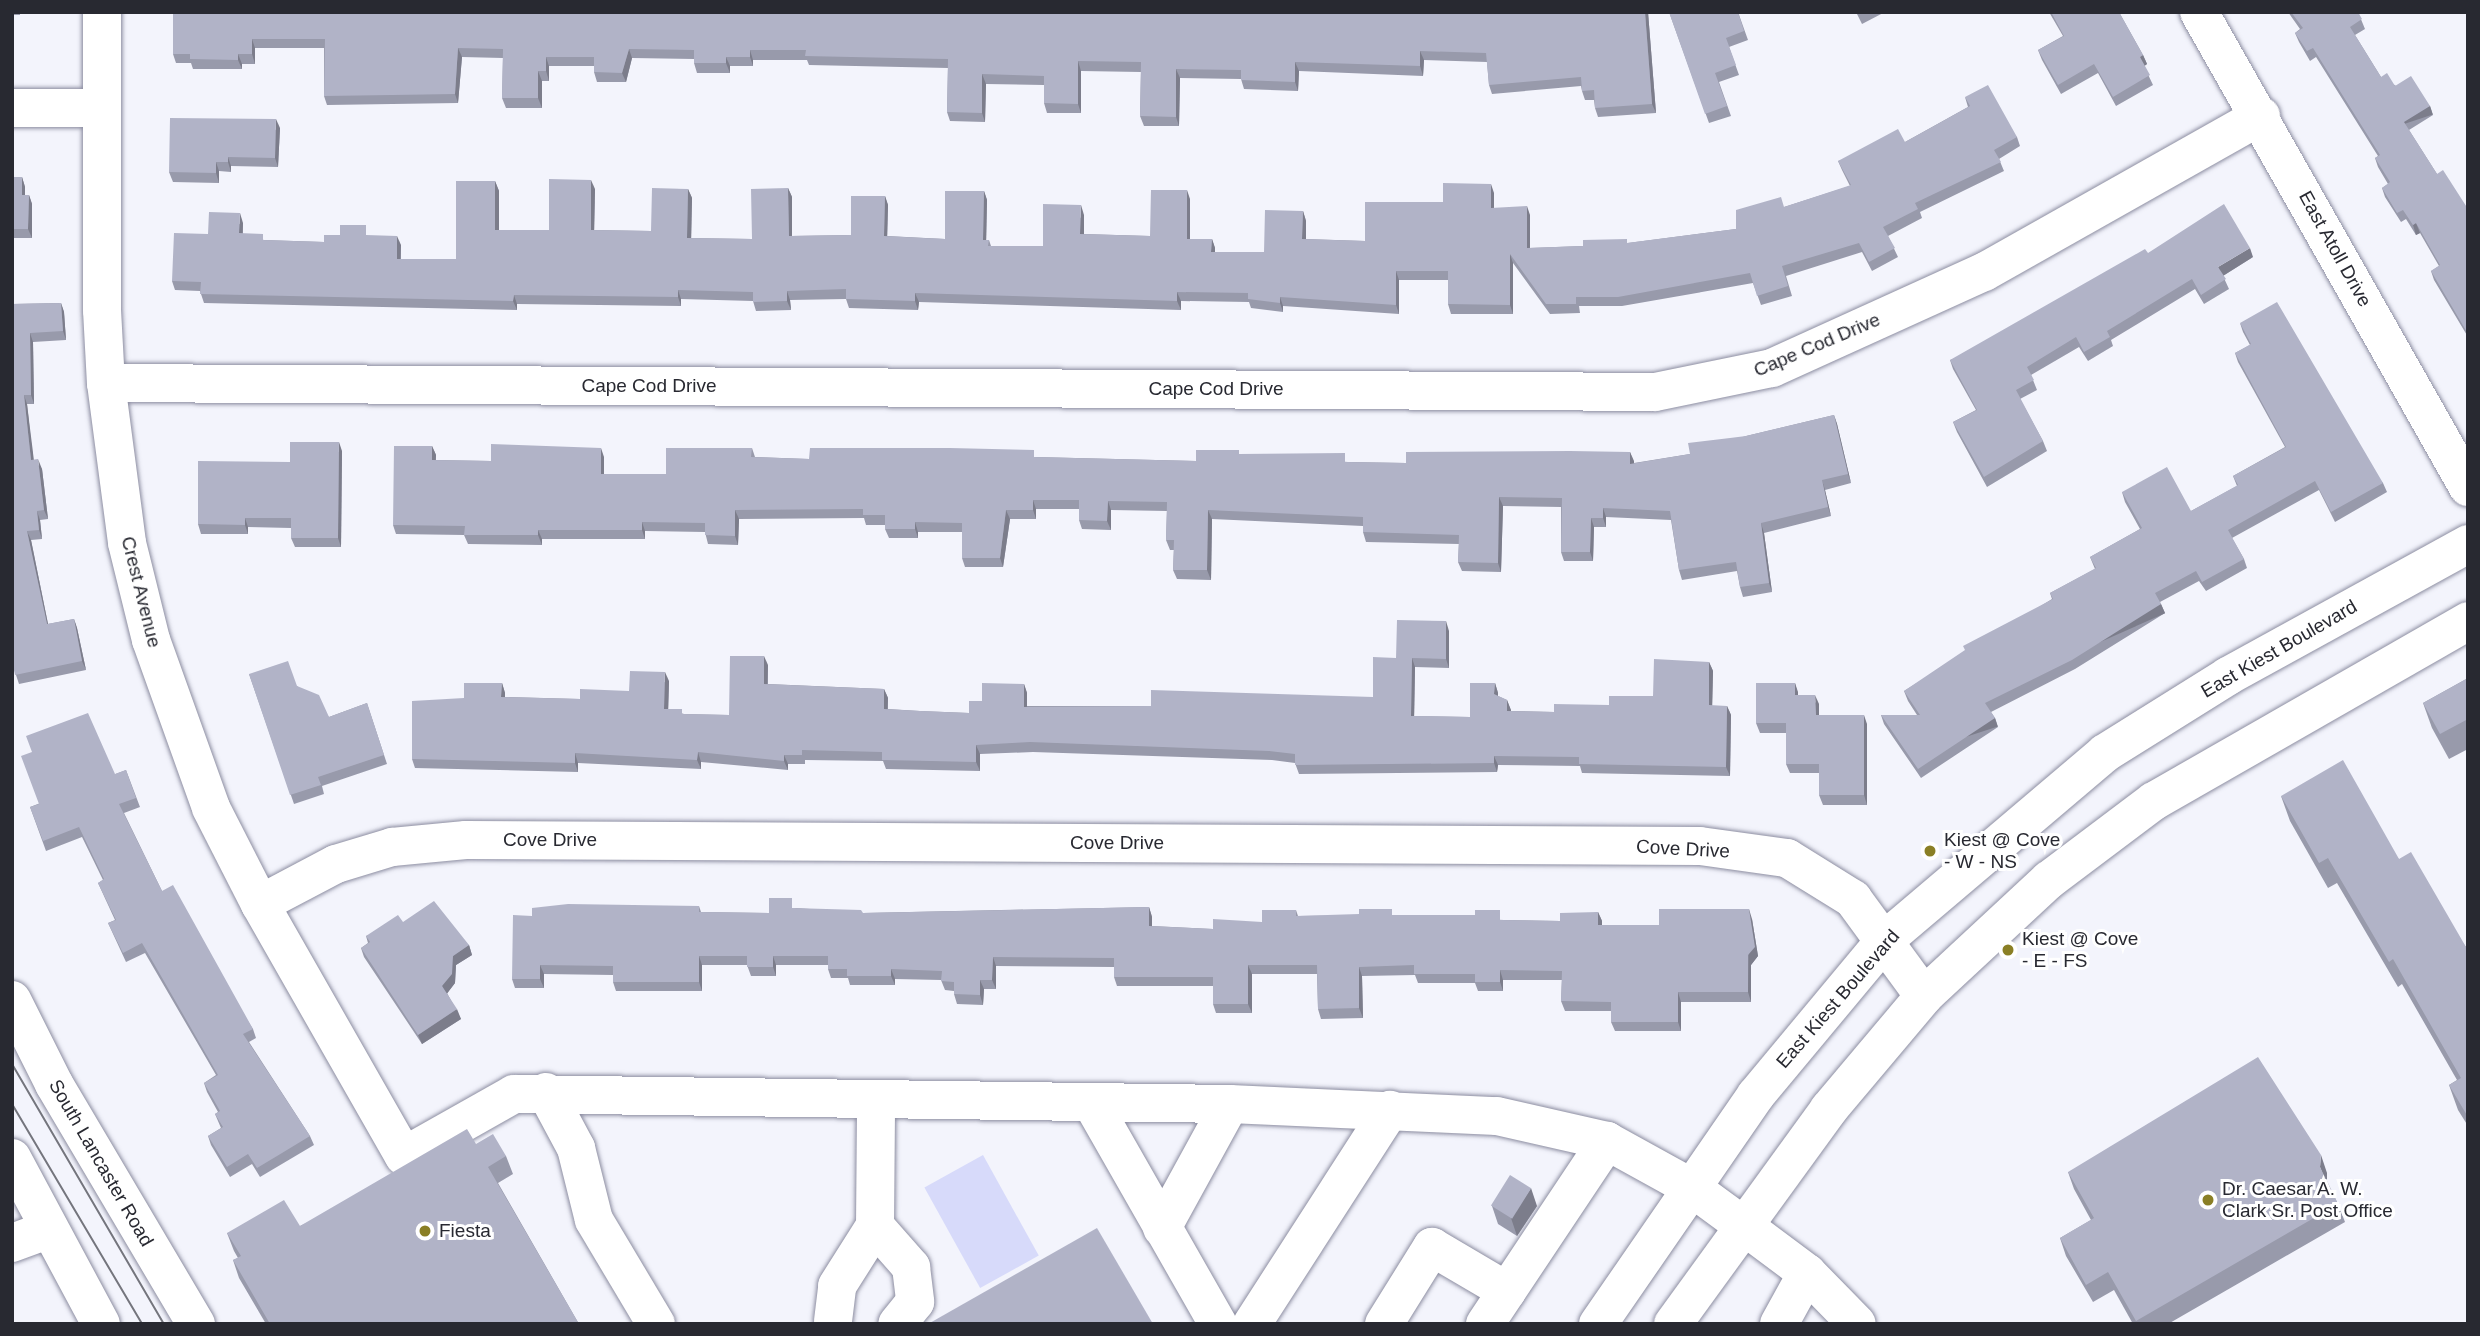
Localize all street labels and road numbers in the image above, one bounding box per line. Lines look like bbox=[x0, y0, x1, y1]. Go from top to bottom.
street label: East Atoll Drive bbox=[2294, 187, 2376, 311]
street label: Cape Cod Drive bbox=[1750, 308, 1884, 382]
street label: Cape Cod Drive bbox=[581, 375, 717, 397]
street label: Cape Cod Drive bbox=[1148, 378, 1284, 400]
street label: Crest Avenue bbox=[116, 534, 166, 650]
street label: East Kiest Boulevard bbox=[2197, 595, 2361, 703]
street label: Cove Drive bbox=[503, 829, 597, 851]
street label: Cove Drive bbox=[1070, 832, 1164, 854]
street label: Cove Drive bbox=[1635, 835, 1731, 863]
street label: East Kiest Boulevard bbox=[1772, 925, 1904, 1073]
street label: South Lancaster Road bbox=[44, 1075, 158, 1251]

